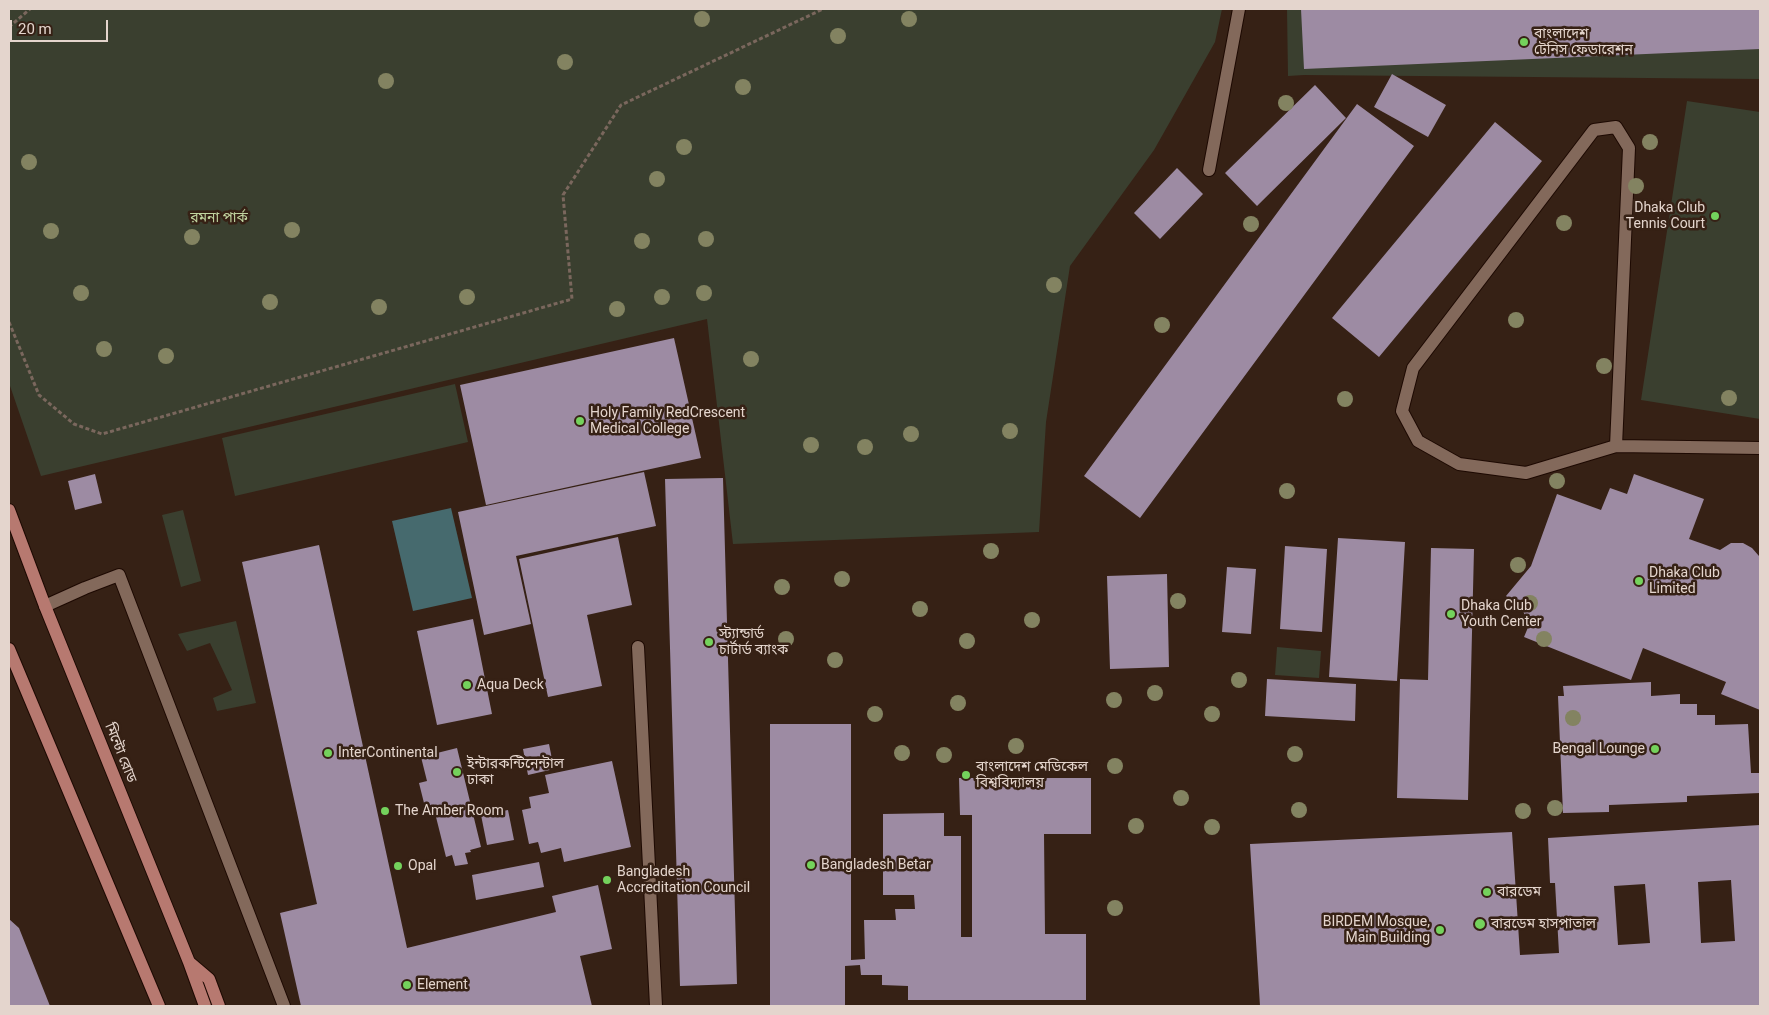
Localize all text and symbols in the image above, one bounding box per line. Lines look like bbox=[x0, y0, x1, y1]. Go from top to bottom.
scale bar bbox=[12, 10, 110, 42]
text: 20 m bbox=[18, 20, 52, 38]
place label: বাংলাদেশ টেনিস ফেডারেশন bbox=[1534, 26, 1633, 58]
marker: বাংলাদেশ টেনিস ফেডারেশন bbox=[1518, 36, 1530, 48]
place label: Dhaka Club Tennis Court bbox=[1626, 200, 1705, 232]
park label: রমনা পার্ক bbox=[190, 210, 248, 226]
marker: Dhaka Club Tennis Court bbox=[1709, 210, 1721, 222]
place label: Holy Family RedCrescent Medical College bbox=[590, 405, 745, 438]
marker: Holy Family RedCrescent Medical College bbox=[574, 415, 586, 427]
place label: Dhaka Club Limited bbox=[1649, 565, 1720, 598]
marker: Dhaka Club Limited bbox=[1633, 575, 1645, 587]
place label: Dhaka Club Youth Center bbox=[1461, 598, 1541, 630]
marker: Dhaka Club Youth Center bbox=[1445, 608, 1457, 620]
place label: স্ট্যান্ডার্ড চার্টার্ড ব্যাংক bbox=[719, 626, 788, 658]
marker: স্ট্যান্ডার্ড চার্টার্ড ব্যাংক bbox=[703, 636, 715, 648]
place label: Aqua Deck bbox=[477, 677, 544, 693]
marker: Aqua Deck bbox=[461, 679, 473, 691]
street label: মিন্টো রোড bbox=[100, 721, 140, 785]
place label: Bengal Lounge bbox=[1553, 741, 1645, 757]
marker: Bengal Lounge bbox=[1649, 743, 1661, 755]
place label: InterContinental bbox=[338, 745, 438, 761]
marker: InterContinental bbox=[322, 747, 334, 759]
place label: ইন্টারকন্টিনেন্টাল ঢাকা bbox=[467, 756, 564, 789]
place label: বাংলাদেশ মেডিকেল বিশ্ববিদ্যালয় bbox=[976, 759, 1088, 792]
marker: ইন্টারকন্টিনেন্টাল ঢাকা bbox=[451, 766, 463, 778]
marker: বাংলাদেশ মেডিকেল বিশ্ববিদ্যালয় bbox=[960, 769, 972, 781]
place label: The Amber Room bbox=[395, 803, 504, 819]
marker: The Amber Room bbox=[379, 805, 391, 817]
place label: Bangladesh Betar bbox=[821, 857, 931, 873]
place label: Opal bbox=[408, 858, 437, 874]
marker: Bangladesh Betar bbox=[805, 859, 817, 871]
marker: Opal bbox=[392, 860, 404, 872]
place label: Bangladesh Accreditation Council bbox=[617, 864, 750, 896]
marker: Bangladesh Accreditation Council bbox=[601, 874, 613, 886]
place label: বারডেম bbox=[1497, 884, 1541, 900]
marker: বারডেম bbox=[1481, 886, 1493, 898]
place label: BIRDEM Mosque, Main Building bbox=[1323, 914, 1430, 946]
place label: বারডেম হাসপাতাল bbox=[1491, 916, 1596, 932]
marker: বারডেম হাসপাতাল bbox=[1473, 917, 1487, 931]
marker: BIRDEM Mosque, Main Building bbox=[1434, 924, 1446, 936]
place label: Element bbox=[417, 977, 468, 993]
marker: Element bbox=[401, 979, 413, 991]

